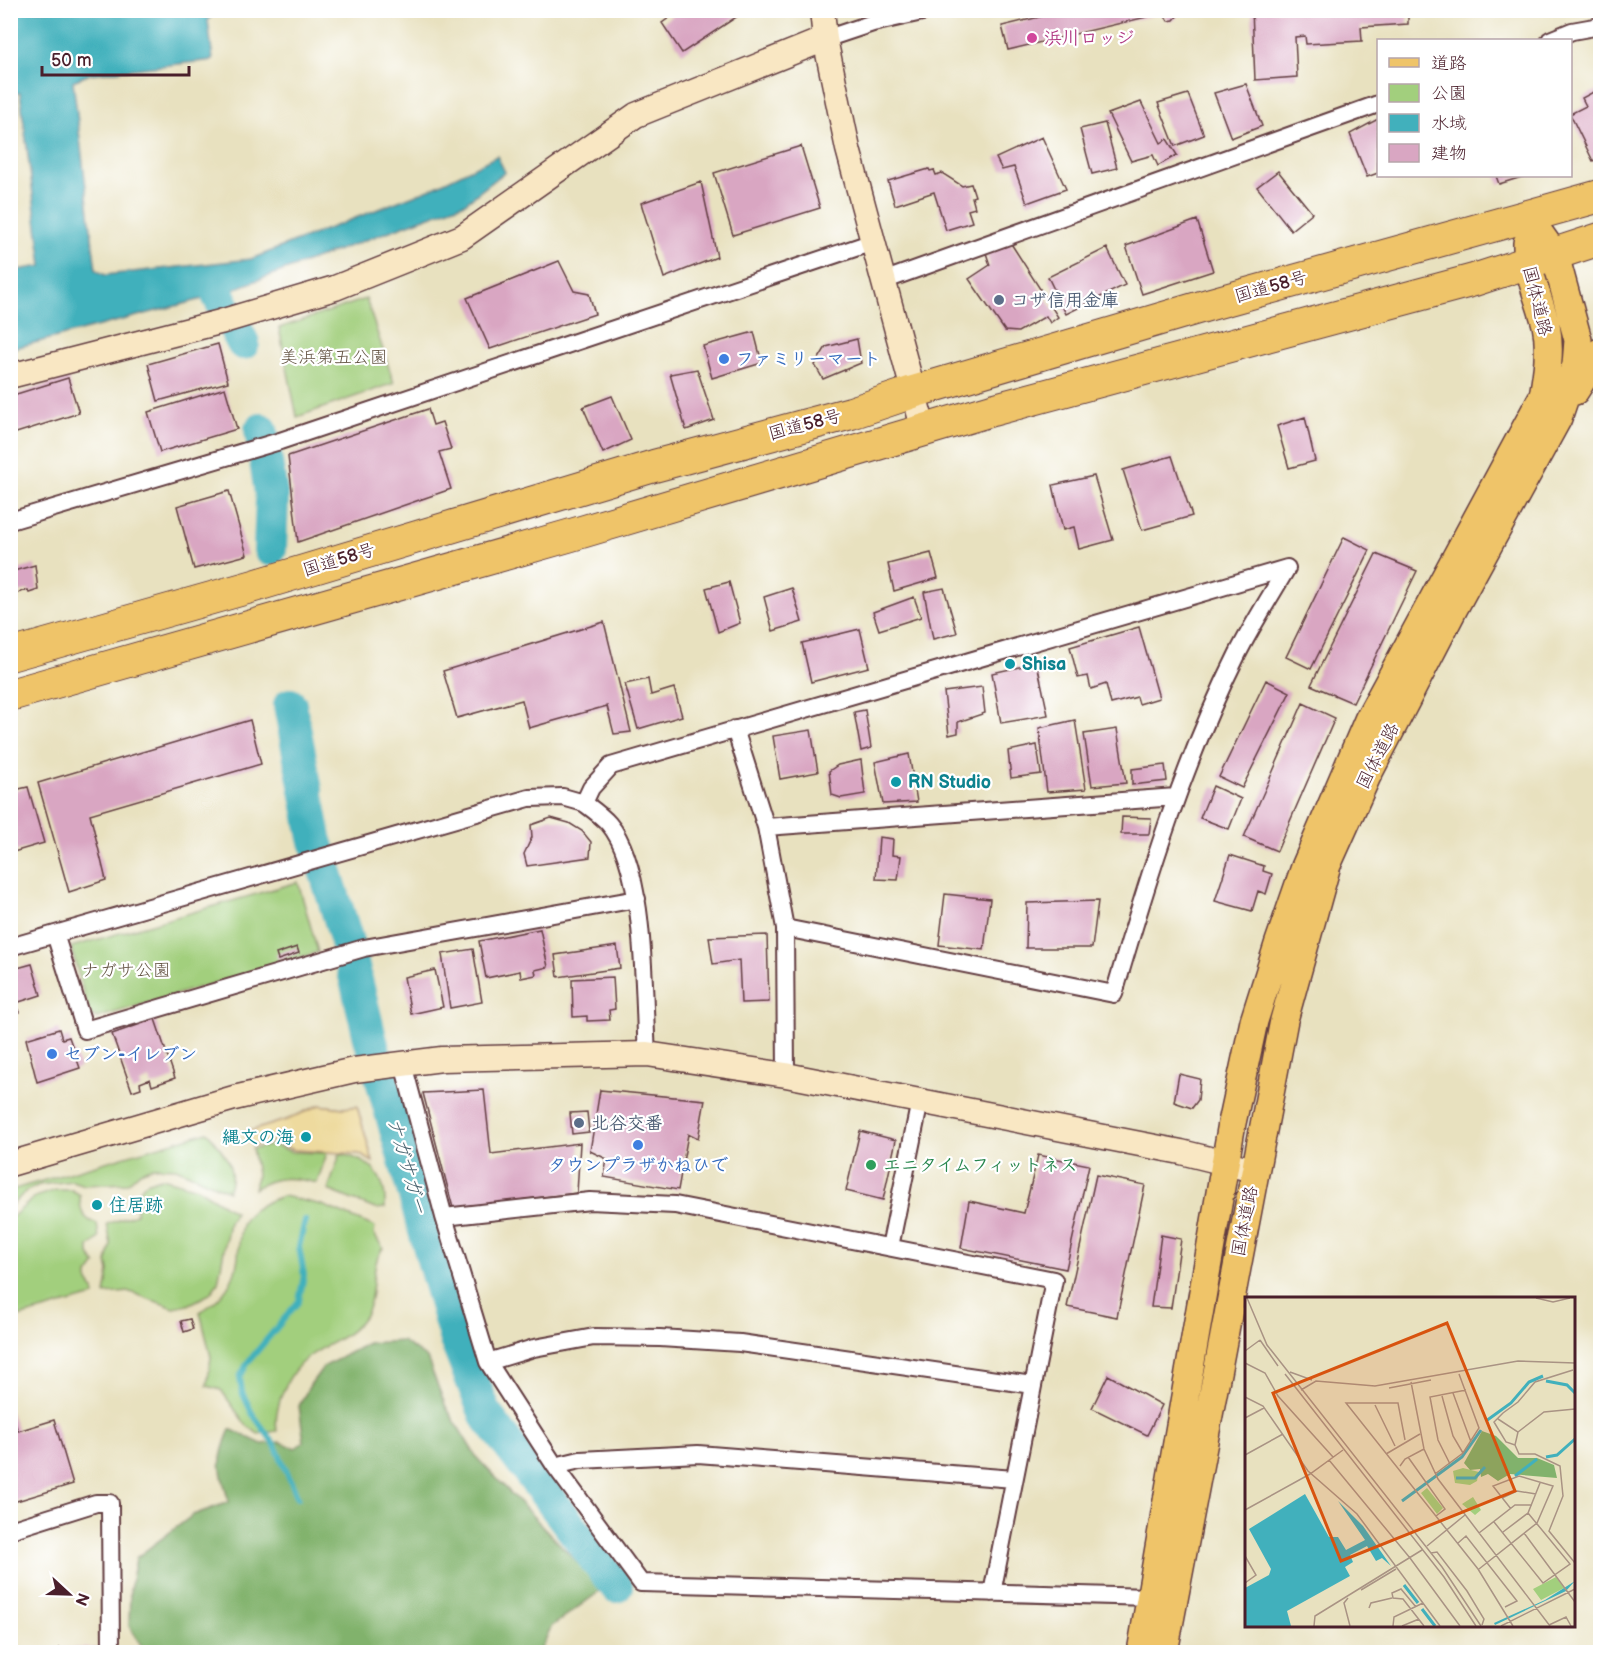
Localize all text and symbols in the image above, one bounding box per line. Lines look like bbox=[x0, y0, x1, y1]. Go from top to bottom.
place label: 浜川ロッジ bbox=[1044, 28, 1134, 49]
marker: 浜川ロッジ bbox=[1025, 31, 1039, 45]
scale bar bbox=[42, 39, 189, 77]
legend bbox=[1377, 39, 1572, 177]
text: 50 m bbox=[51, 50, 92, 71]
text: 道路 bbox=[1431, 53, 1467, 74]
text: 公園 bbox=[1431, 83, 1467, 104]
text: 水域 bbox=[1431, 113, 1467, 134]
text: 建物 bbox=[1431, 143, 1467, 164]
street label: 国体道路 bbox=[1518, 264, 1556, 338]
street label: 国道58号 bbox=[1232, 267, 1310, 307]
place label: コザ信用金庫 bbox=[1011, 290, 1119, 311]
marker: コザ信用金庫 bbox=[992, 293, 1006, 307]
park label: 美浜第五公園 bbox=[280, 347, 388, 368]
place label: ファミリーマート bbox=[736, 349, 881, 370]
marker: ファミリーマート bbox=[717, 352, 731, 366]
street label: 国道58号 bbox=[766, 405, 844, 445]
street label: 国道58号 bbox=[300, 539, 378, 581]
place label: Shisa bbox=[1022, 654, 1066, 675]
marker: Shisa bbox=[1003, 657, 1017, 671]
street label: 国体道路 bbox=[1352, 719, 1404, 793]
place label: RN Studio bbox=[908, 772, 991, 793]
marker: RN Studio bbox=[889, 775, 903, 789]
park label: ナガサ公園 bbox=[81, 960, 171, 981]
place label: セブン-イレブン bbox=[64, 1044, 197, 1065]
marker: セブン-イレブン bbox=[45, 1047, 59, 1061]
place label: 北谷交番 bbox=[591, 1113, 663, 1134]
water label: ナガサガー bbox=[382, 1115, 432, 1217]
marker: 北谷交番 bbox=[572, 1116, 586, 1130]
place label: 縄文の海 bbox=[222, 1127, 294, 1148]
marker: 縄文の海 bbox=[299, 1130, 313, 1144]
marker: タウンプラザかねひで bbox=[631, 1138, 645, 1152]
place label: タウンプラザかねひで bbox=[548, 1155, 728, 1176]
place label: エニタイムフィットネス bbox=[883, 1155, 1077, 1176]
marker: エニタイムフィットネス bbox=[864, 1158, 878, 1172]
street label: 国体道路 bbox=[1228, 1184, 1262, 1258]
place label: 住居跡 bbox=[109, 1195, 163, 1216]
marker: 住居跡 bbox=[90, 1198, 104, 1212]
inset map bbox=[1245, 1297, 1575, 1627]
north arrow bbox=[39, 1564, 99, 1624]
text: N bbox=[70, 1590, 93, 1608]

